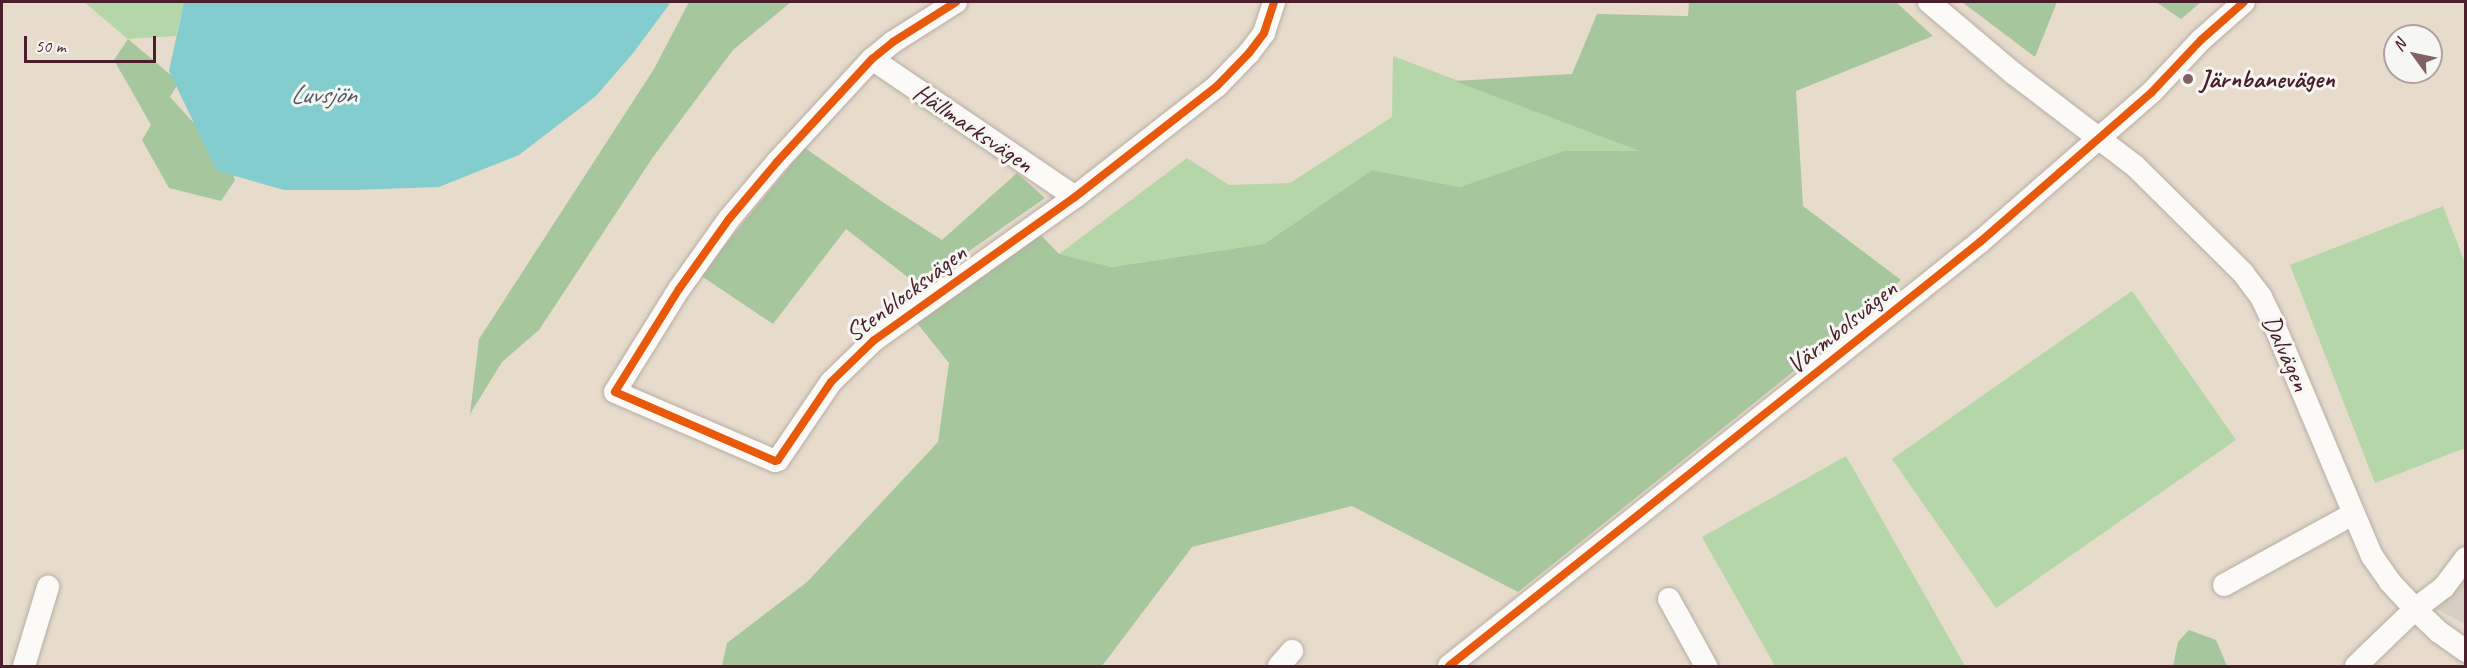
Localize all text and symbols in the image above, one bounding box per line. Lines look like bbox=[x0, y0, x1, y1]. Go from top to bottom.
scale bar bbox=[27, 24, 159, 62]
north arrow bbox=[2383, 24, 2443, 84]
text: 50 m bbox=[35, 35, 66, 57]
text: N bbox=[2388, 36, 2411, 55]
place label: Järnbanevägen bbox=[2200, 63, 2335, 95]
marker: Järnbanevägen bbox=[2181, 72, 2195, 86]
street label: Hällmarksvägen bbox=[907, 77, 1039, 179]
water label: Luvsjön bbox=[290, 79, 356, 111]
street label: Stenblocksvägen bbox=[839, 237, 973, 349]
street label: Värmbolsvägen bbox=[1781, 273, 1903, 381]
street label: Dalvägen bbox=[2255, 310, 2317, 396]

